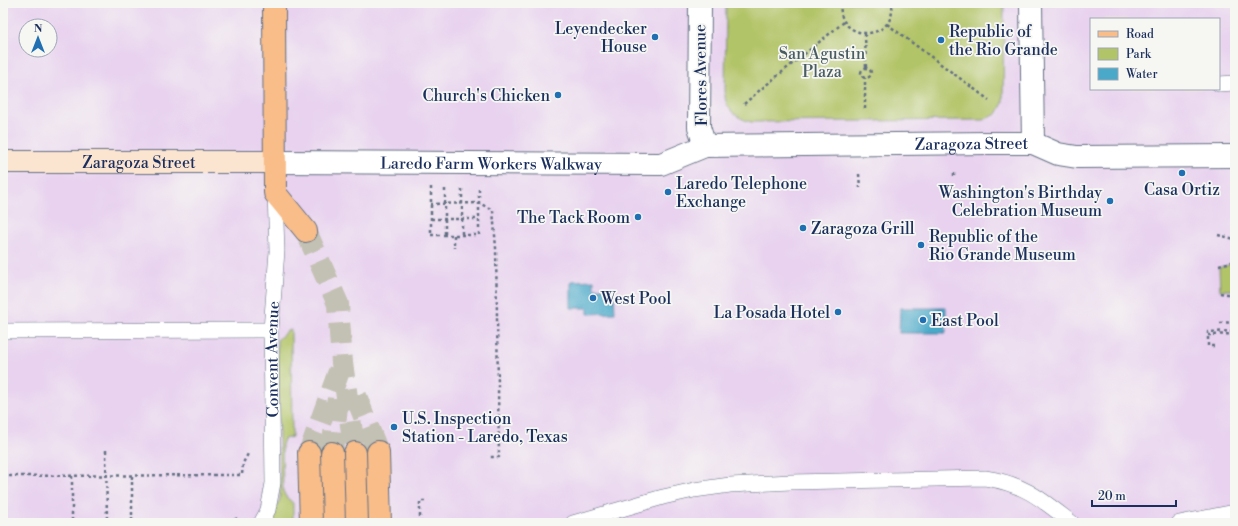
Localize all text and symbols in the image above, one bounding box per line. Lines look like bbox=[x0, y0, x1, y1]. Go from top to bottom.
north arrow bbox=[18, 18, 58, 58]
legend bbox=[1090, 18, 1220, 90]
place label: Leyendecker House bbox=[555, 19, 647, 57]
text: N bbox=[34, 22, 43, 36]
place label: Republic of the Rio Grande bbox=[949, 22, 1058, 60]
street label: Flores Avenue bbox=[690, 24, 712, 126]
text: Road bbox=[1126, 27, 1154, 42]
marker: Leyendecker House bbox=[650, 32, 660, 42]
marker: Republic of the Rio Grande bbox=[936, 35, 946, 45]
park label: San Agustin Plaza bbox=[779, 44, 866, 82]
text: Park bbox=[1126, 47, 1152, 62]
text: Water bbox=[1125, 67, 1158, 82]
place label: Church's Chicken bbox=[423, 86, 550, 106]
marker: Church's Chicken bbox=[553, 90, 563, 100]
street label: Zaragoza Street bbox=[915, 134, 1028, 155]
street label: Zaragoza Street bbox=[82, 153, 196, 173]
street label: Laredo Farm Workers Walkway bbox=[380, 154, 602, 175]
marker: Casa Ortiz bbox=[1177, 168, 1187, 178]
place label: Laredo Telephone Exchange bbox=[676, 174, 807, 212]
place label: Casa Ortiz bbox=[1144, 180, 1220, 200]
place label: Washington's Birthday Celebration Museum bbox=[938, 183, 1102, 221]
marker: Laredo Telephone Exchange bbox=[663, 187, 673, 197]
marker: Washington's Birthday Celebration Museum bbox=[1105, 196, 1115, 206]
place label: The Tack Room bbox=[517, 208, 630, 228]
marker: The Tack Room bbox=[633, 212, 643, 222]
place label: Zaragoza Grill bbox=[811, 219, 915, 239]
marker: Zaragoza Grill bbox=[798, 223, 808, 233]
place label: Republic of the Rio Grande Museum bbox=[929, 227, 1076, 265]
marker: Republic of the Rio Grande Museum bbox=[916, 240, 926, 250]
place label: West Pool bbox=[600, 289, 672, 309]
marker: West Pool bbox=[588, 293, 598, 303]
street label: Convent Avenue bbox=[262, 300, 284, 418]
place label: La Posada Hotel bbox=[714, 303, 830, 323]
marker: La Posada Hotel bbox=[833, 307, 843, 317]
place label: East Pool bbox=[931, 311, 999, 331]
marker: East Pool bbox=[918, 315, 928, 325]
place label: U.S. Inspection Station - Laredo, Texas bbox=[402, 409, 568, 447]
marker: U.S. Inspection Station - Laredo, Texas bbox=[389, 422, 399, 432]
scale bar bbox=[1092, 482, 1176, 508]
text: 20 m bbox=[1098, 489, 1126, 504]

